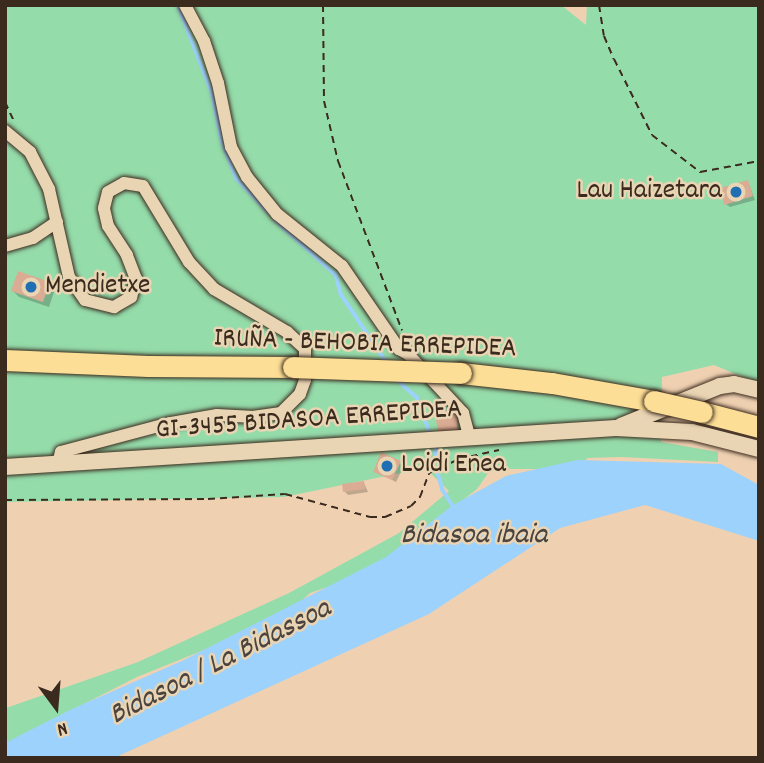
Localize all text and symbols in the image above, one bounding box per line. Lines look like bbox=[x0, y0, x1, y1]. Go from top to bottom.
place label: Lau Haizetara bbox=[576, 175, 722, 209]
marker: Lau Haizetara bbox=[728, 184, 744, 200]
place label: Mendietxe bbox=[45, 270, 150, 304]
marker: Mendietxe bbox=[23, 279, 39, 295]
street label: IRUÑA - BEHOBIA ERREPIDEA bbox=[213, 323, 517, 367]
street label: GI-3455 BIDASOA ERREPIDEA bbox=[155, 394, 463, 448]
place label: Loidi Enea bbox=[401, 449, 506, 483]
marker: Loidi Enea bbox=[379, 458, 395, 474]
water label: Bidasoa ibaia bbox=[401, 519, 547, 555]
water label: Bidasoa / La Bidassoa bbox=[104, 593, 338, 735]
north arrow bbox=[21, 672, 91, 742]
text: N bbox=[54, 713, 70, 742]

